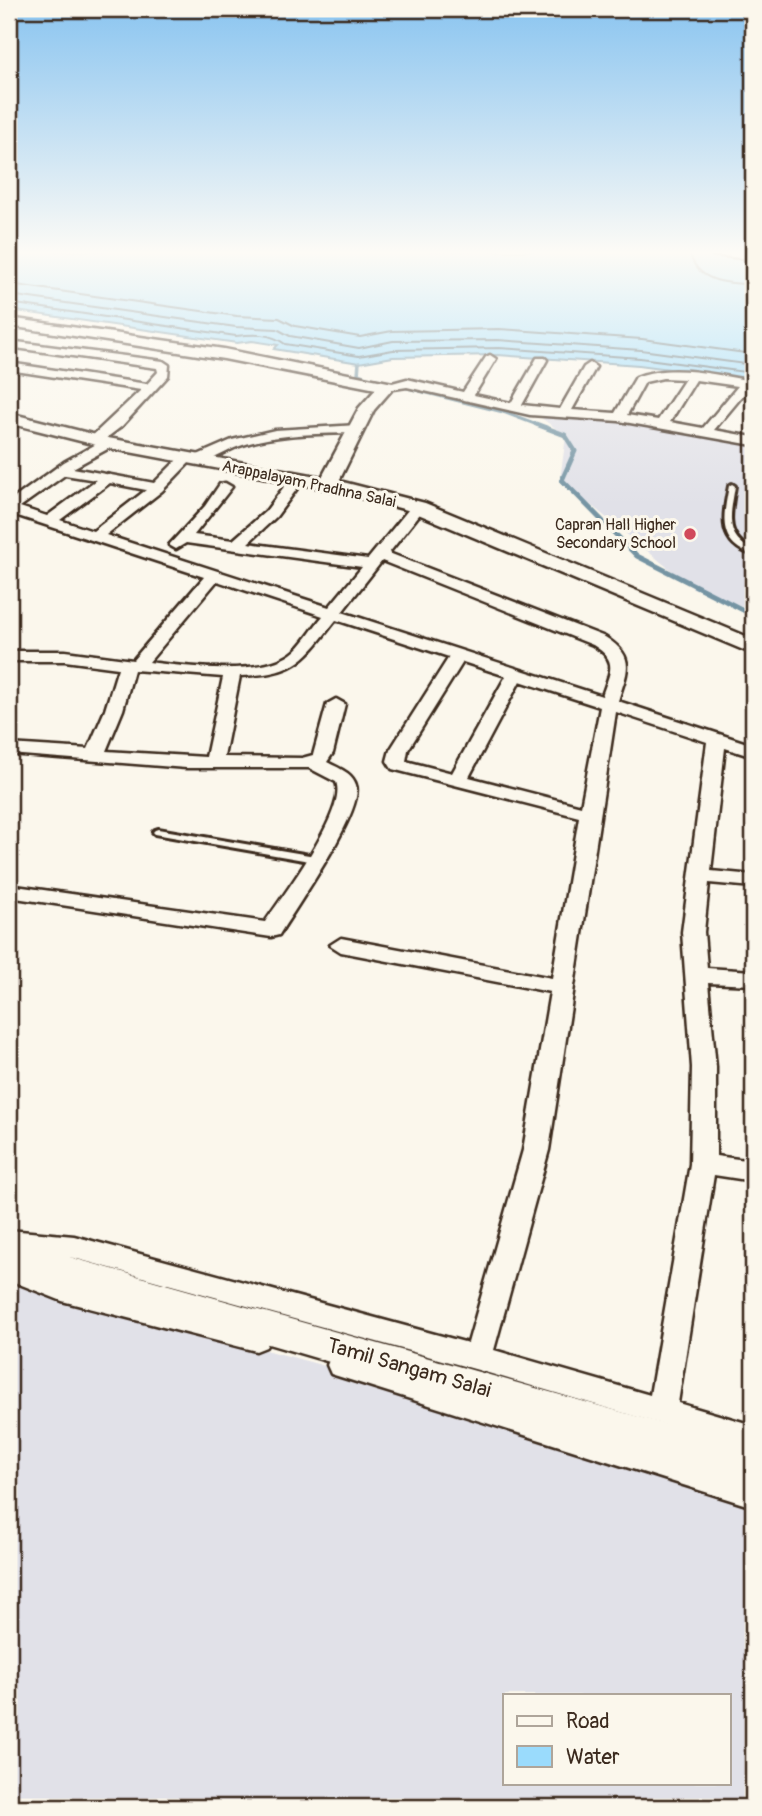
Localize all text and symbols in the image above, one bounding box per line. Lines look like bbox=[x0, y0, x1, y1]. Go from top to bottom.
street label: Arappalayam Pradhna Salai bbox=[220, 456, 398, 512]
place label: Capran Hall Higher Secondary School bbox=[555, 515, 676, 553]
marker: Capran Hall Higher Secondary School bbox=[682, 526, 698, 542]
street label: Tamil Sangam Salai bbox=[324, 1332, 494, 1404]
legend bbox=[503, 1694, 730, 1784]
text: Road bbox=[566, 1708, 610, 1735]
text: Water bbox=[566, 1744, 620, 1771]

